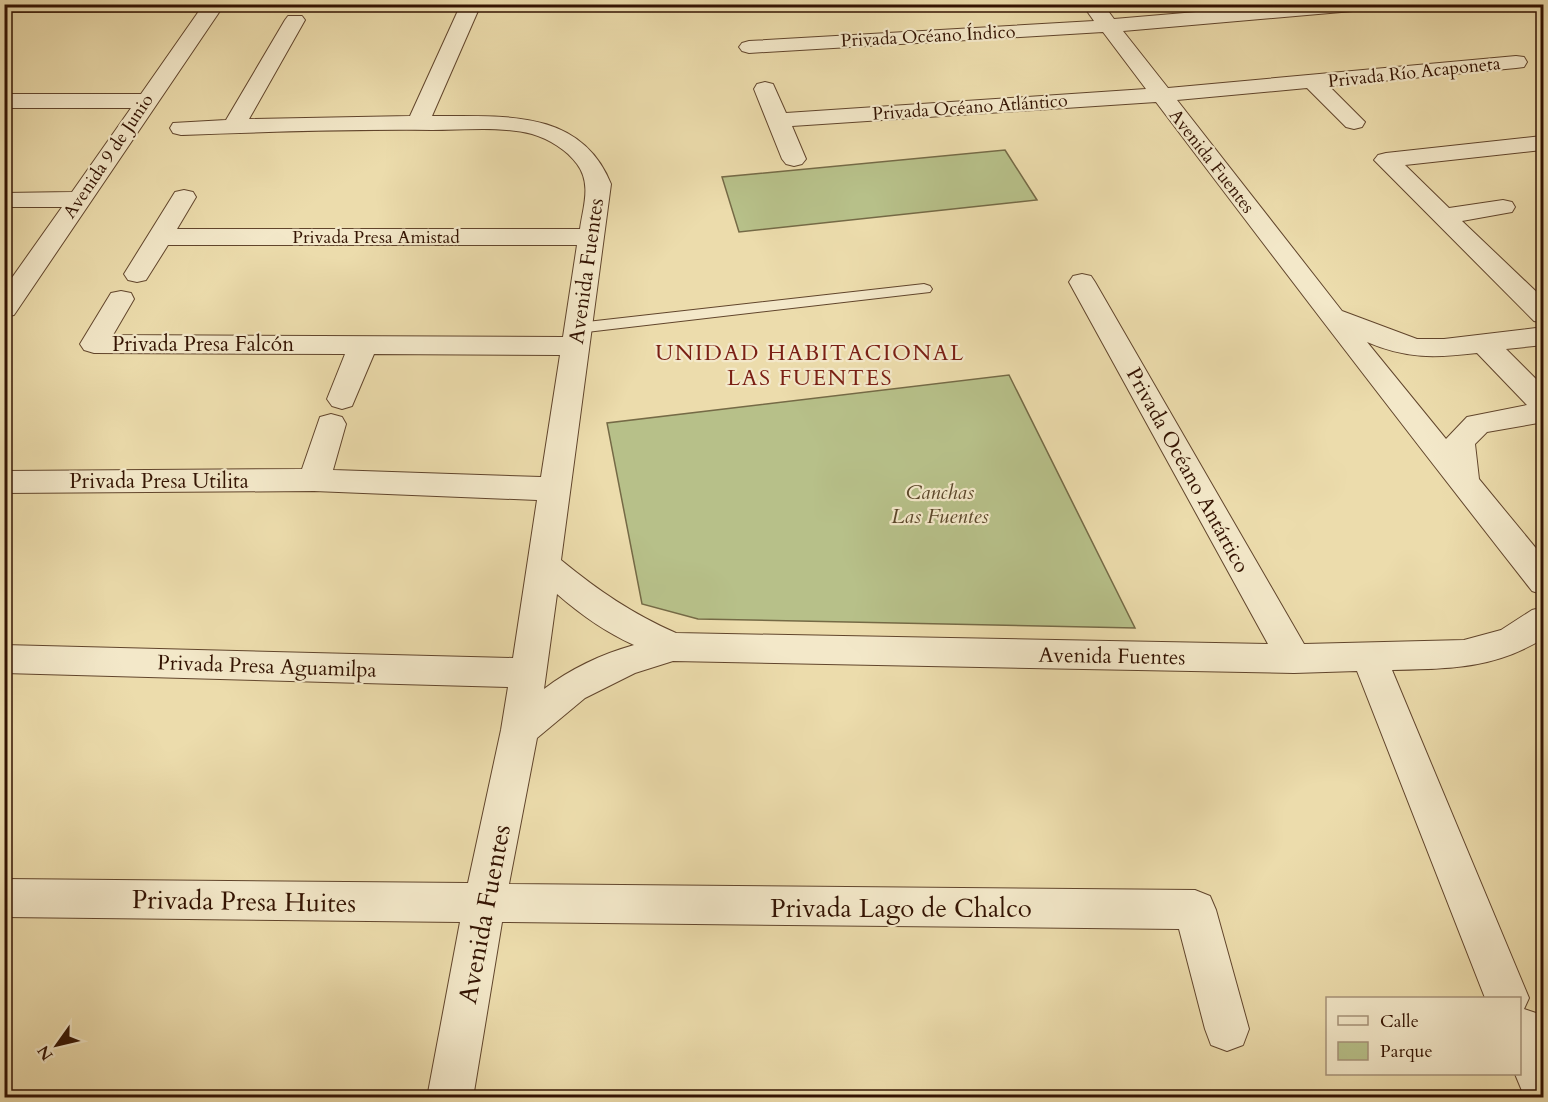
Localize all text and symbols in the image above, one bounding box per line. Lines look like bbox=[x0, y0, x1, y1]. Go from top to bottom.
street label: Privada Océano Índico bbox=[840, 19, 1016, 54]
street label: Privada Río Acaponeta bbox=[1327, 51, 1502, 94]
street label: Privada Océano Atlántico bbox=[872, 88, 1069, 127]
street label: Avenida 9 de Junio bbox=[57, 89, 160, 223]
street label: Avenida Fuentes bbox=[1163, 104, 1260, 219]
street label: Avenida Fuentes bbox=[562, 196, 611, 346]
street label: Privada Presa Amistad bbox=[292, 225, 460, 250]
street label: Privada Presa Falcón bbox=[112, 330, 294, 359]
district label: UNIDAD HABITACIONAL LAS FUENTES bbox=[655, 338, 965, 393]
street label: Privada Océano Antártico bbox=[1119, 362, 1256, 578]
street label: Privada Presa Utilita bbox=[69, 467, 249, 496]
park label: Canchas Las Fuentes bbox=[891, 478, 989, 531]
street label: Avenida Fuentes bbox=[1038, 641, 1186, 672]
street label: Privada Presa Aguamilpa bbox=[157, 648, 377, 685]
street label: Avenida Fuentes bbox=[450, 821, 519, 1007]
street label: Privada Presa Huites bbox=[132, 882, 356, 921]
street label: Privada Lago de Chalco bbox=[770, 891, 1032, 926]
legend bbox=[1326, 997, 1521, 1075]
text: Calle bbox=[1380, 1009, 1419, 1034]
north arrow bbox=[27, 1015, 87, 1075]
text: Parque bbox=[1380, 1039, 1433, 1064]
text: N bbox=[32, 1041, 58, 1065]

